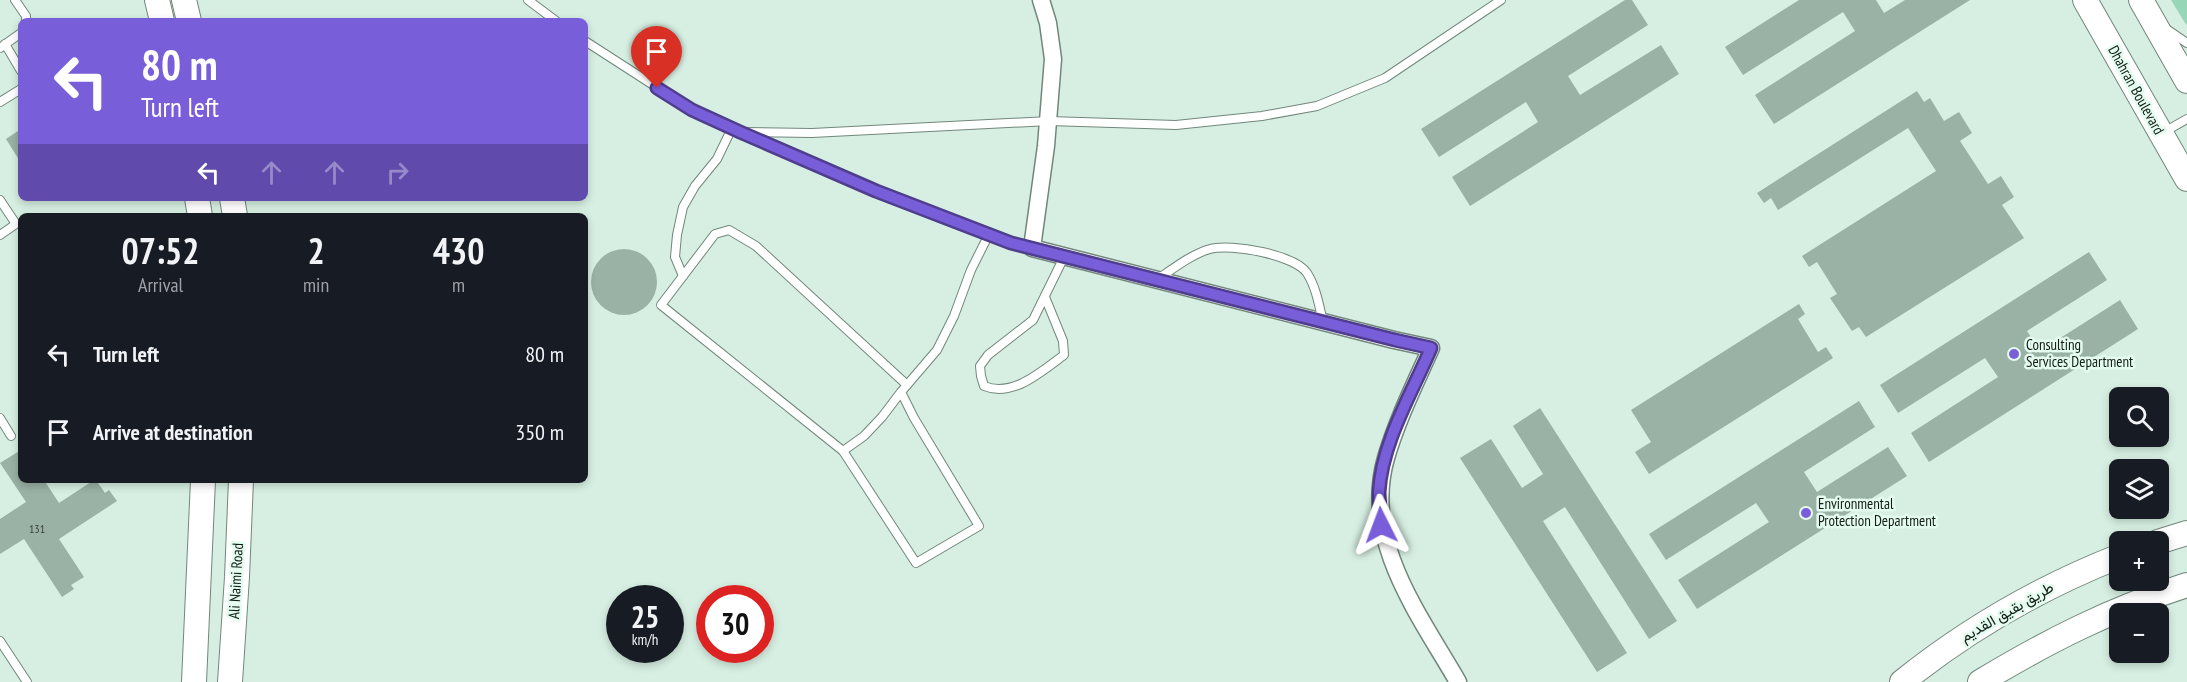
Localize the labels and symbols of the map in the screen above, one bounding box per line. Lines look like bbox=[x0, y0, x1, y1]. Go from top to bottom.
pin bbox=[631, 26, 682, 88]
street label: Dhahran Boulevard bbox=[2104, 42, 2169, 138]
place label: Consulting Services Department bbox=[2026, 335, 2133, 371]
marker: Consulting Services Department bbox=[2007, 347, 2021, 361]
position arrow bbox=[1349, 493, 1413, 557]
place label: Environmental Protection Department bbox=[1818, 494, 1936, 530]
marker: Environmental Protection Department bbox=[1799, 506, 1813, 520]
house number: 131 bbox=[29, 521, 45, 536]
street label: Ali Naimi Road bbox=[224, 542, 247, 619]
street label: طريق بقيق القديم bbox=[1957, 577, 2057, 647]
speed limit sign: 30 bbox=[696, 585, 774, 663]

